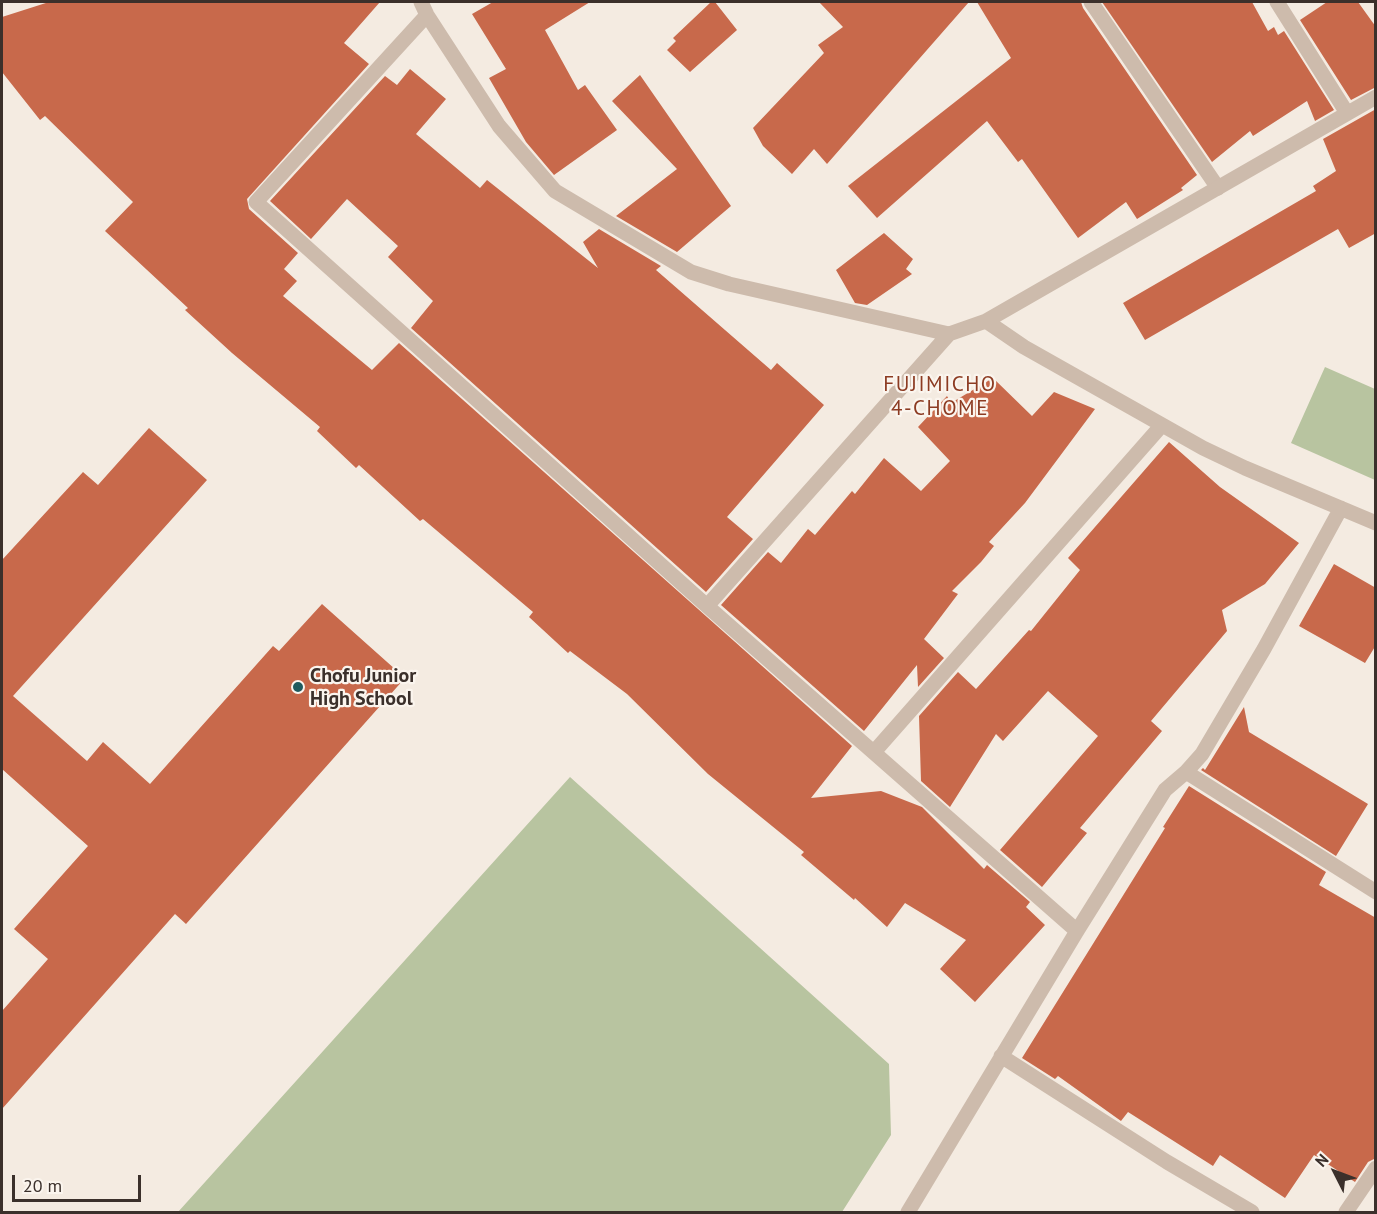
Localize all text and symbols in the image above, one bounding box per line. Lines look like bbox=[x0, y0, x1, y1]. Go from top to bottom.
district label: FUJIMICHO 4-CHOME bbox=[883, 372, 997, 422]
place label: Chofu Junior High School bbox=[310, 664, 416, 711]
marker: Chofu Junior High School bbox=[291, 680, 305, 694]
north arrow bbox=[1305, 1142, 1365, 1202]
text: N bbox=[1311, 1149, 1333, 1171]
scale bar bbox=[15, 1163, 144, 1201]
text: 20 m bbox=[23, 1174, 62, 1197]

